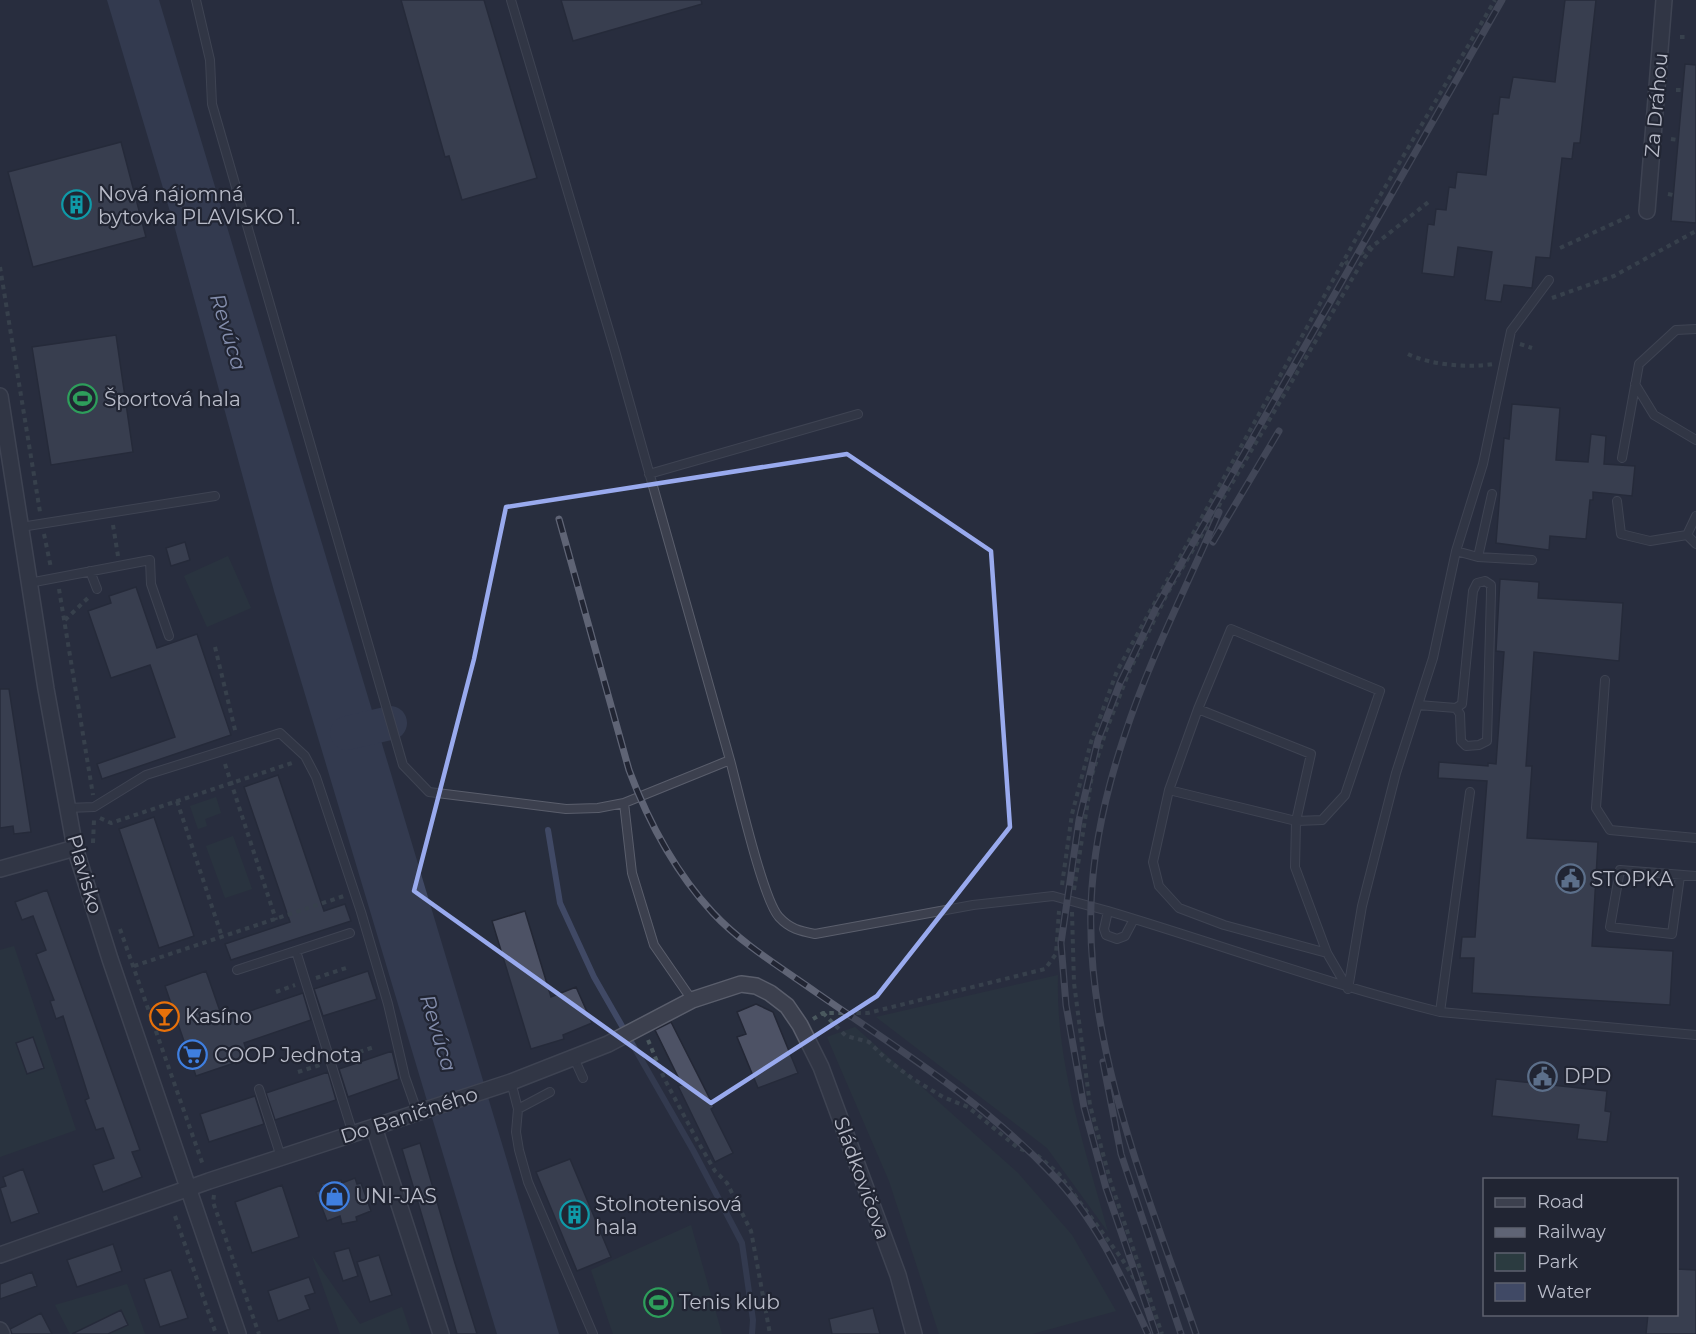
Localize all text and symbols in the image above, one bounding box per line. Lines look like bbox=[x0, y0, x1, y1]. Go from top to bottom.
street label: Za Dráhou bbox=[1639, 52, 1673, 158]
place label: Nová nájomná bytovka PLAVISKO 1. bbox=[98, 182, 300, 229]
building icon: Nová nájomná bytovka PLAVISKO 1. bbox=[61, 189, 93, 221]
water label: Revúca bbox=[205, 290, 252, 373]
sports icon: Športová hala bbox=[67, 383, 99, 415]
place label: Športová hala bbox=[104, 387, 241, 411]
street label: Plavisko bbox=[62, 832, 108, 916]
public building icon: STOPKA bbox=[1554, 863, 1586, 895]
place label: STOPKA bbox=[1591, 867, 1674, 891]
water label: Revúca bbox=[415, 991, 462, 1074]
bar icon: Kasíno bbox=[148, 1000, 180, 1032]
place label: Kasíno bbox=[185, 1004, 252, 1028]
supermarket icon: COOP Jednota bbox=[177, 1039, 209, 1071]
place label: COOP Jednota bbox=[214, 1043, 362, 1067]
public building icon: DPD bbox=[1527, 1060, 1559, 1092]
place label: DPD bbox=[1564, 1064, 1611, 1088]
street label: Do Baničného bbox=[337, 1081, 481, 1149]
street label: Sládkovičova bbox=[829, 1113, 895, 1243]
legend bbox=[1483, 1178, 1678, 1316]
shop icon: UNI-JAS bbox=[318, 1180, 350, 1212]
place label: UNI-JAS bbox=[355, 1184, 437, 1208]
text: Road bbox=[1537, 1191, 1584, 1213]
place label: Stolnotenisová hala bbox=[595, 1192, 742, 1239]
building icon: Stolnotenisová hala bbox=[558, 1199, 590, 1231]
text: Railway bbox=[1537, 1221, 1606, 1243]
text: Park bbox=[1537, 1251, 1578, 1273]
text: Water bbox=[1537, 1281, 1592, 1303]
sports icon: Tenis klub bbox=[642, 1286, 674, 1318]
place label: Tenis klub bbox=[679, 1290, 780, 1314]

